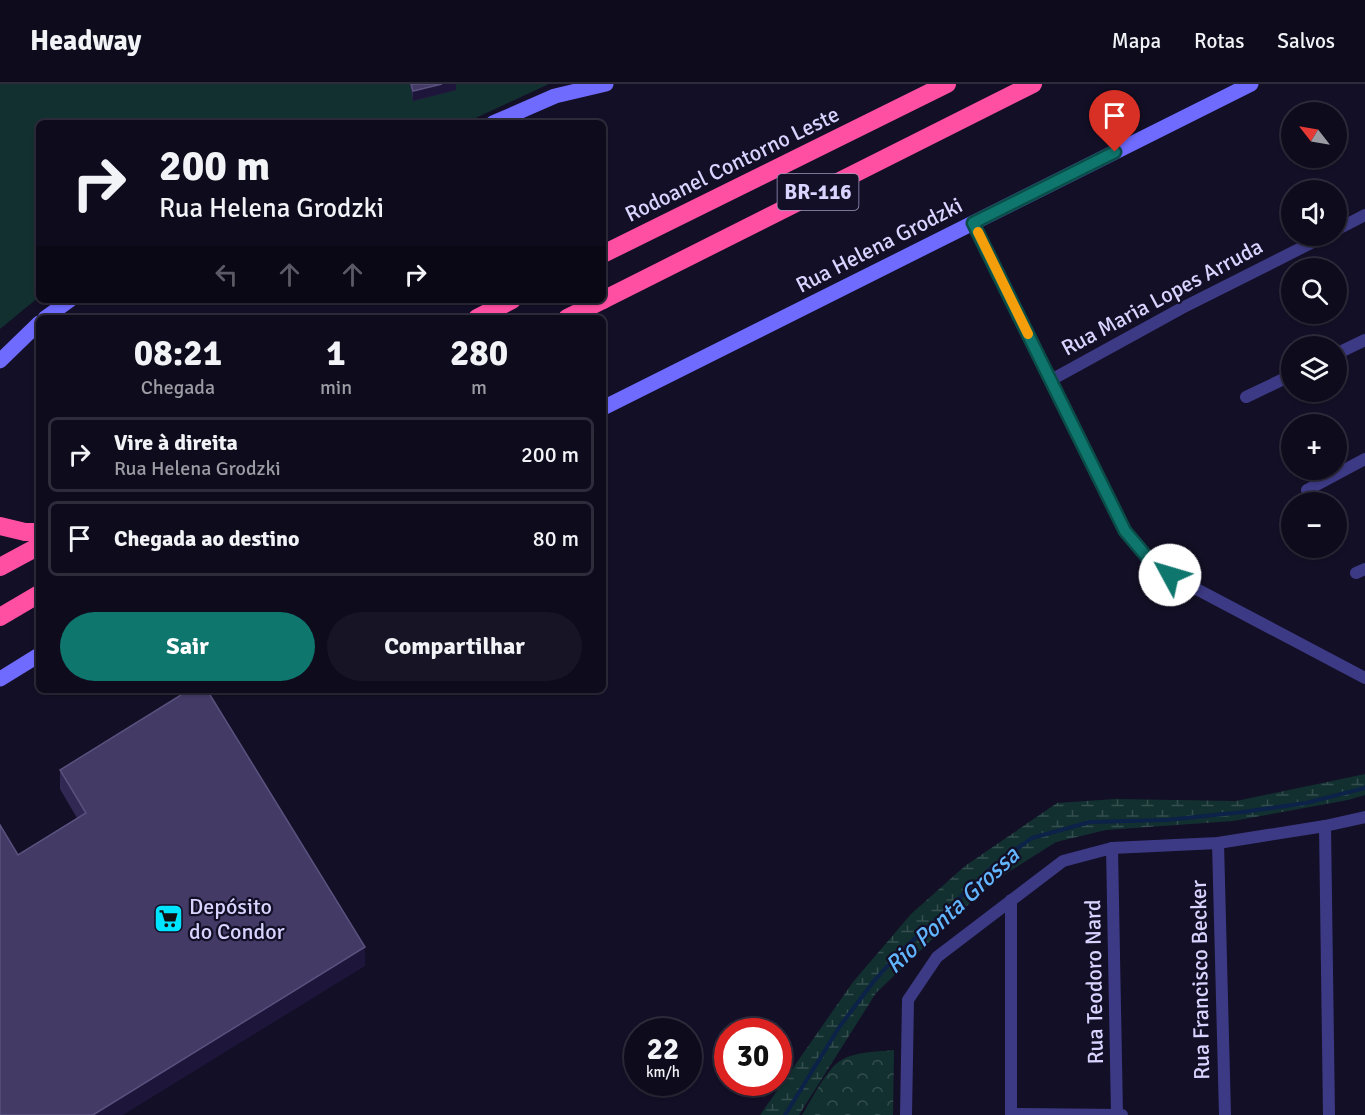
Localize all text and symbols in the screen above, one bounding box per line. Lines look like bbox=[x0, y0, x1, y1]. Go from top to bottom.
text: Headway bbox=[30, 24, 141, 58]
text: Mapa bbox=[1112, 28, 1161, 54]
text: Rotas bbox=[1194, 28, 1244, 54]
text: Salvos bbox=[1277, 28, 1335, 54]
pin bbox=[1089, 90, 1140, 152]
icon: arrive bbox=[1098, 99, 1131, 132]
street label: Rodoanel Contorno Leste bbox=[621, 100, 843, 228]
north arrow bbox=[1281, 102, 1347, 168]
map controls bbox=[1281, 102, 1347, 558]
text: 200 m bbox=[159, 141, 270, 192]
icon: right bbox=[60, 144, 138, 222]
road number: BR-116 bbox=[778, 174, 858, 210]
button: sound bbox=[1281, 180, 1347, 246]
street label: Rua Helena Grodzki bbox=[791, 191, 967, 299]
text: Rua Helena Grodzki bbox=[159, 192, 384, 225]
street label: Rua Maria Lopes Arruda bbox=[1057, 232, 1267, 362]
icon: left bbox=[210, 258, 243, 291]
icon: ahead bbox=[273, 258, 306, 291]
icon: ahead bbox=[336, 258, 369, 291]
icon: right bbox=[399, 258, 432, 291]
button: search bbox=[1281, 258, 1347, 324]
text: 08:21 bbox=[134, 331, 222, 376]
text: 1 bbox=[326, 331, 346, 376]
text: 280 bbox=[450, 331, 508, 376]
button: layers bbox=[1281, 336, 1347, 402]
text: Chegada bbox=[141, 375, 215, 400]
text: min bbox=[320, 375, 352, 400]
text: m bbox=[471, 375, 487, 400]
button: + bbox=[1281, 414, 1347, 480]
text: Vire à direita bbox=[114, 429, 238, 456]
icon: right bbox=[63, 438, 96, 471]
text: 200 m bbox=[521, 441, 579, 468]
text: Rua Helena Grodzki bbox=[114, 456, 281, 481]
button: − bbox=[1281, 492, 1347, 558]
icon: arrive bbox=[63, 522, 96, 555]
text: Chegada ao destino bbox=[114, 525, 300, 552]
text: 80 m bbox=[533, 525, 579, 552]
position arrow bbox=[1138, 543, 1202, 607]
button: Sair bbox=[60, 612, 315, 681]
button: Compartilhar bbox=[327, 612, 582, 681]
water label: Rio Ponta Grossa bbox=[879, 840, 1026, 980]
street label: Rua Francisco Becker bbox=[1185, 880, 1215, 1080]
place label: Depósito do Condor bbox=[189, 893, 285, 945]
street label: Rua Teodoro Nard bbox=[1079, 899, 1109, 1065]
supermarket icon: Depósito do Condor bbox=[152, 903, 184, 935]
speed limit sign: 30 bbox=[714, 1018, 792, 1096]
text: 22 bbox=[647, 1031, 679, 1068]
text: km/h bbox=[646, 1063, 680, 1081]

